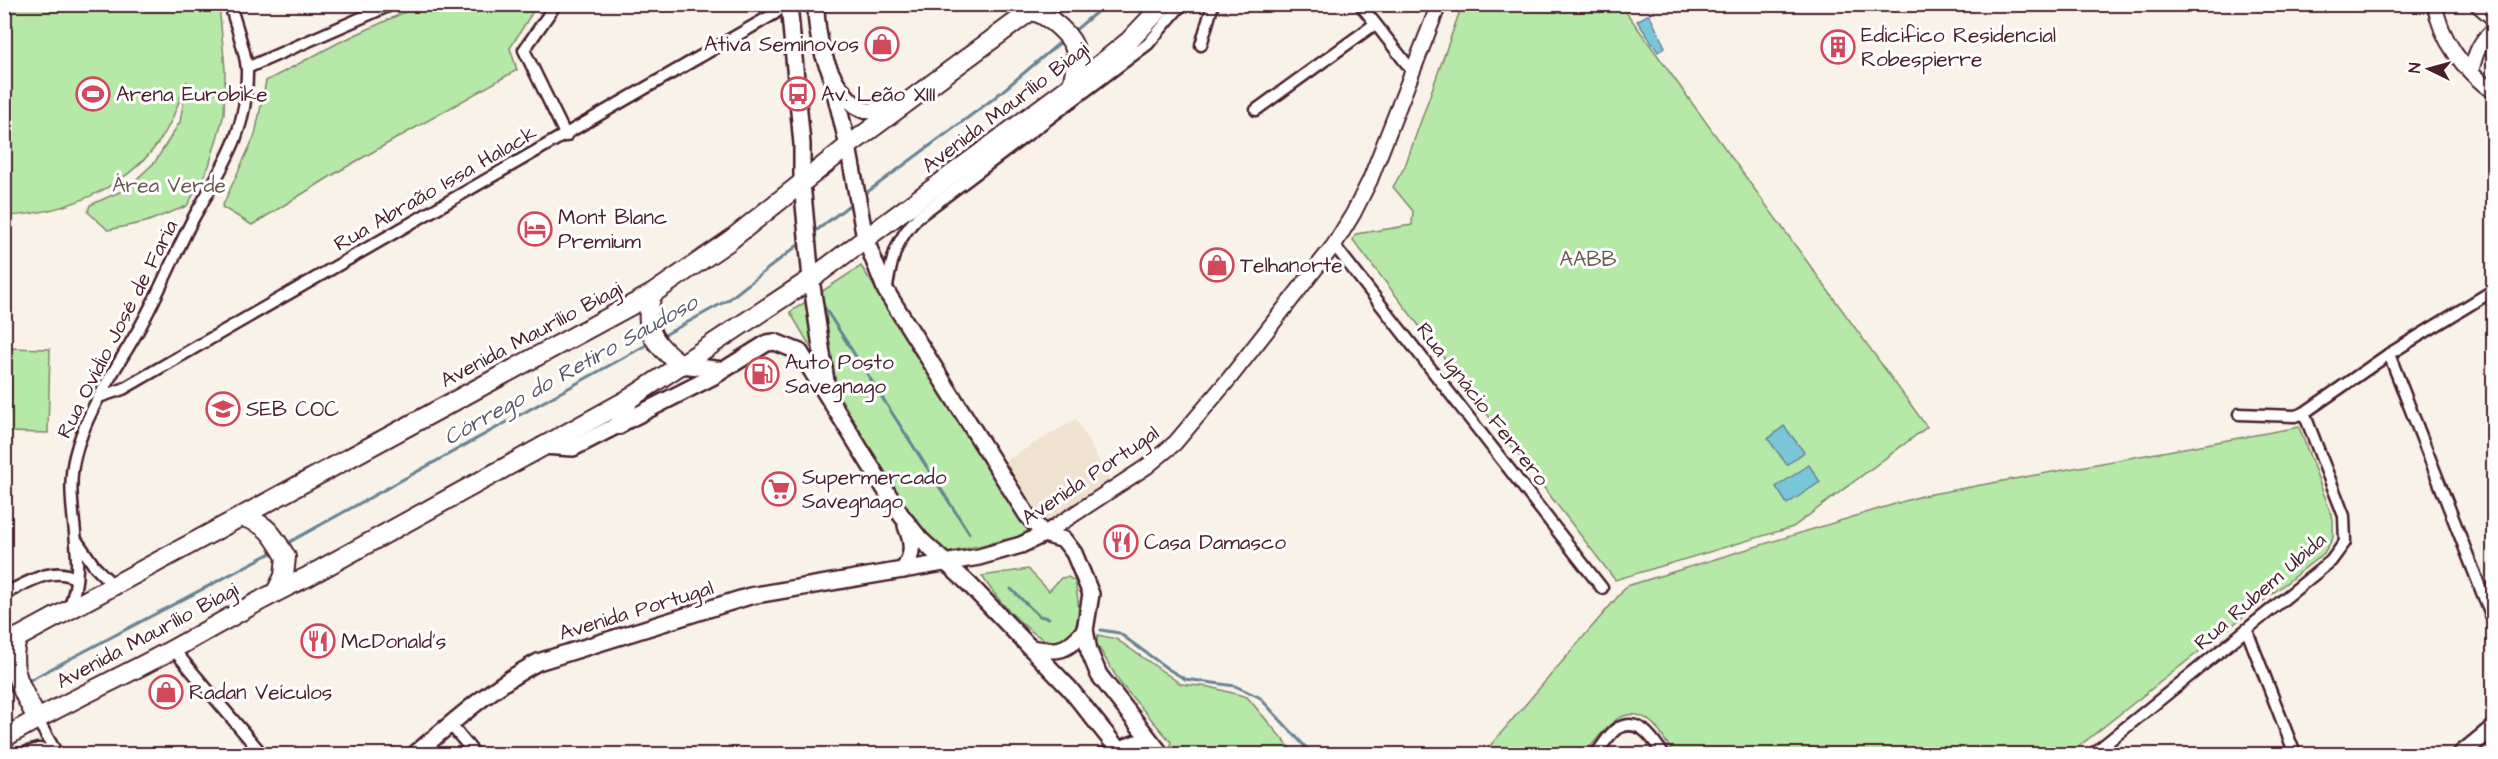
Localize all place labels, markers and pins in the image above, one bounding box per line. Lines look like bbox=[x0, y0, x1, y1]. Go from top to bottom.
place label: Edicifico Residencial Robespierre bbox=[1861, 21, 2056, 75]
shop icon: Ativa Seminovos bbox=[864, 26, 900, 62]
building icon: Edicifico Residencial Robespierre bbox=[1820, 29, 1856, 65]
place label: Ativa Seminovos bbox=[704, 30, 859, 59]
sports icon: Arena Eurobike bbox=[75, 76, 111, 112]
bus stop icon: Av. Leão XIII bbox=[780, 76, 816, 112]
place label: Arena Eurobike bbox=[116, 80, 268, 109]
place label: Av. Leão XIII bbox=[821, 80, 936, 109]
place label: Mont Blanc Premium bbox=[558, 203, 667, 256]
hotel icon: Mont Blanc Premium bbox=[517, 211, 553, 247]
shop icon: Telhanorte bbox=[1199, 247, 1235, 283]
place label: Telhanorte bbox=[1240, 251, 1343, 280]
place label: Auto Posto Savegnago bbox=[785, 348, 894, 403]
fuel station icon: Auto Posto Savegnago bbox=[744, 356, 780, 392]
school or university icon: SEB COC bbox=[205, 391, 241, 427]
place label: SEB COC bbox=[246, 395, 339, 424]
place label: Supermercado Savegnago bbox=[802, 463, 947, 518]
supermarket icon: Supermercado Savegnago bbox=[761, 471, 797, 507]
restaurant icon: Casa Damasco bbox=[1103, 524, 1139, 560]
place label: Casa Damasco bbox=[1144, 528, 1286, 557]
restaurant icon: McDonald's bbox=[300, 623, 336, 659]
place label: McDonald's bbox=[341, 627, 446, 656]
shop icon: Radan Veículos bbox=[148, 674, 184, 710]
place label: Radan Veículos bbox=[189, 678, 332, 707]

